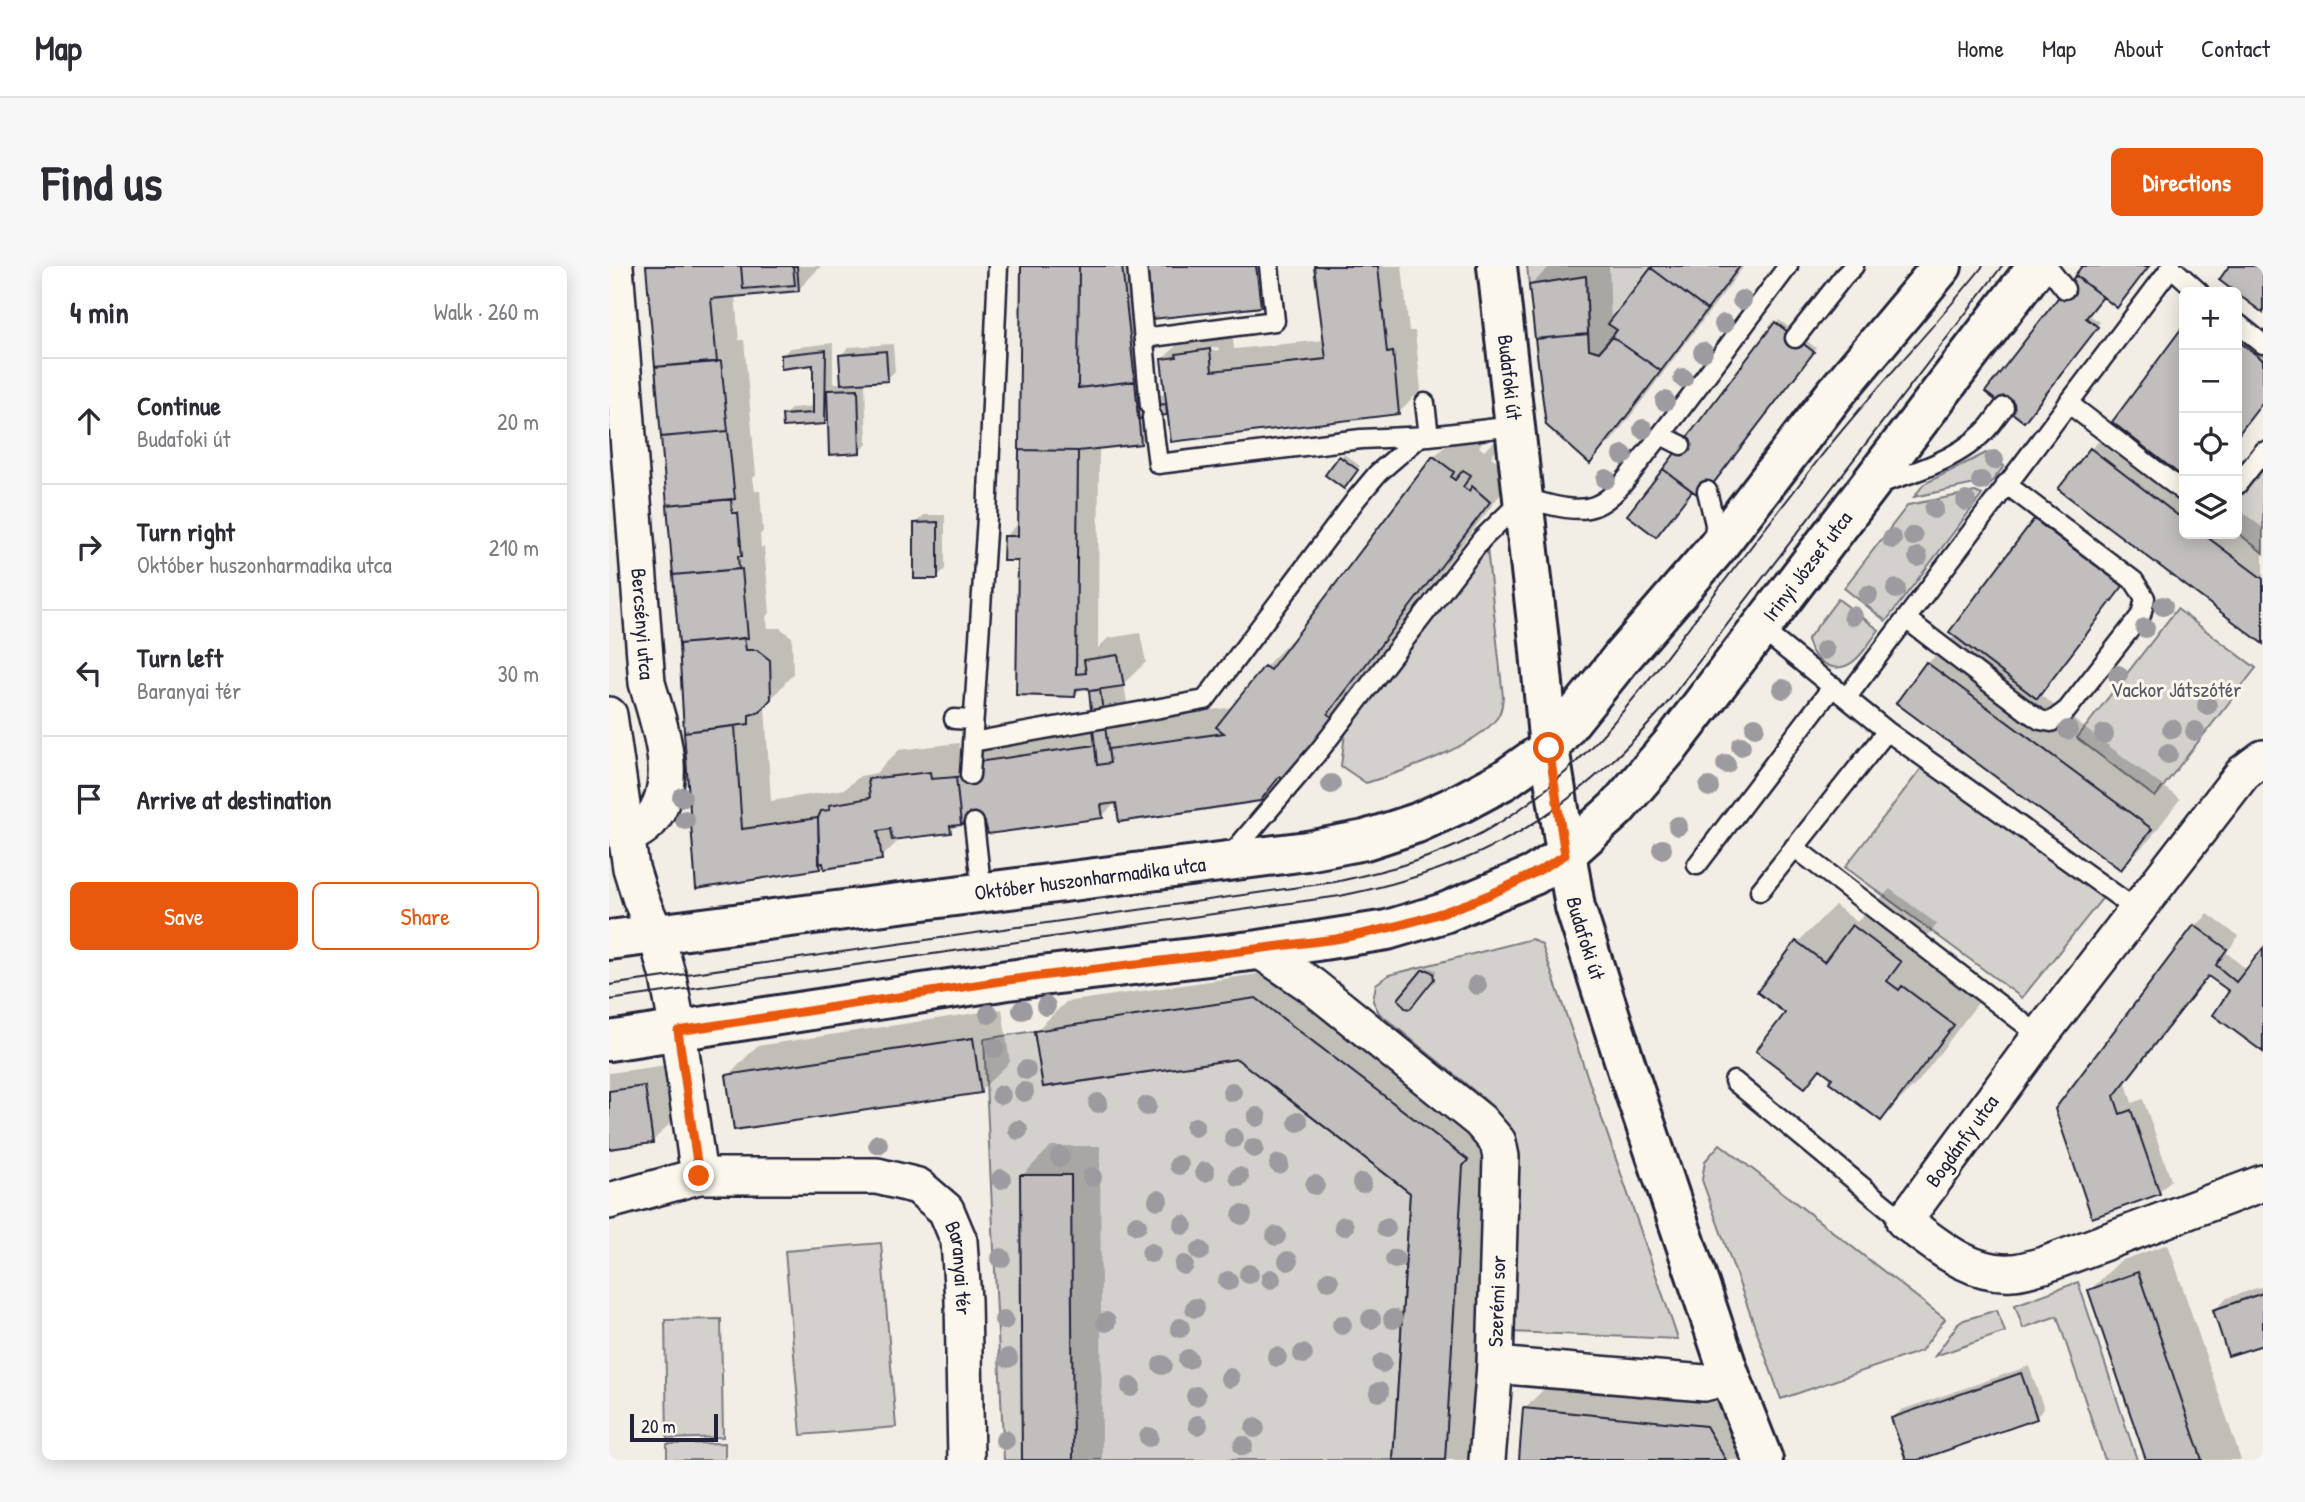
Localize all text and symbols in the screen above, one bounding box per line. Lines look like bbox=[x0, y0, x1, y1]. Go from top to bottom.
text: Map bbox=[35, 26, 82, 70]
text: Home bbox=[1957, 32, 2004, 64]
text: Map bbox=[2042, 32, 2076, 64]
text: About bbox=[2114, 32, 2163, 64]
text: Contact bbox=[2201, 32, 2270, 64]
button: Directions bbox=[2111, 148, 2263, 216]
text: Find us bbox=[42, 149, 162, 215]
map controls bbox=[2179, 287, 2242, 539]
button: + bbox=[2179, 287, 2242, 350]
text: 4 min bbox=[70, 292, 129, 332]
text: Walk · 260 m bbox=[434, 296, 539, 327]
street label: Budafoki út bbox=[1491, 333, 1529, 422]
button: − bbox=[2179, 350, 2242, 413]
text: Continue bbox=[137, 388, 221, 423]
icon: ahead bbox=[70, 402, 108, 440]
text: 20 m bbox=[497, 406, 539, 437]
button: locate bbox=[2179, 413, 2242, 476]
text: Budafoki út bbox=[137, 423, 230, 454]
button: layers bbox=[2179, 476, 2242, 539]
street label: Irinyi József utca bbox=[1756, 505, 1859, 627]
text: Turn right bbox=[137, 514, 235, 549]
icon: right bbox=[70, 528, 108, 566]
text: 210 m bbox=[489, 532, 539, 563]
text: Október huszonharmadika utca bbox=[137, 549, 392, 580]
street label: Bercsényi utca bbox=[624, 567, 662, 681]
text: Turn left bbox=[137, 640, 223, 675]
icon: left bbox=[70, 654, 108, 692]
text: 30 m bbox=[497, 658, 539, 689]
text: Baranyai tér bbox=[137, 675, 241, 706]
park label: Vackor Játszótér bbox=[2111, 675, 2241, 704]
route start bbox=[1533, 732, 1564, 763]
icon: arrive bbox=[70, 780, 108, 818]
text: Arrive at destination bbox=[137, 782, 332, 817]
street label: Október huszonharmadika utca bbox=[973, 849, 1207, 907]
button: Save bbox=[70, 882, 298, 950]
button: Share bbox=[312, 882, 539, 950]
street label: Budafoki út bbox=[1560, 895, 1613, 984]
street label: Bogdánfy utca bbox=[1918, 1089, 2005, 1193]
route end bbox=[683, 1160, 714, 1191]
street label: Baranyai tér bbox=[938, 1216, 978, 1316]
street label: Szerémi sor bbox=[1480, 1255, 1513, 1347]
scale bar bbox=[630, 1411, 717, 1443]
text: 20 m bbox=[641, 1413, 676, 1439]

